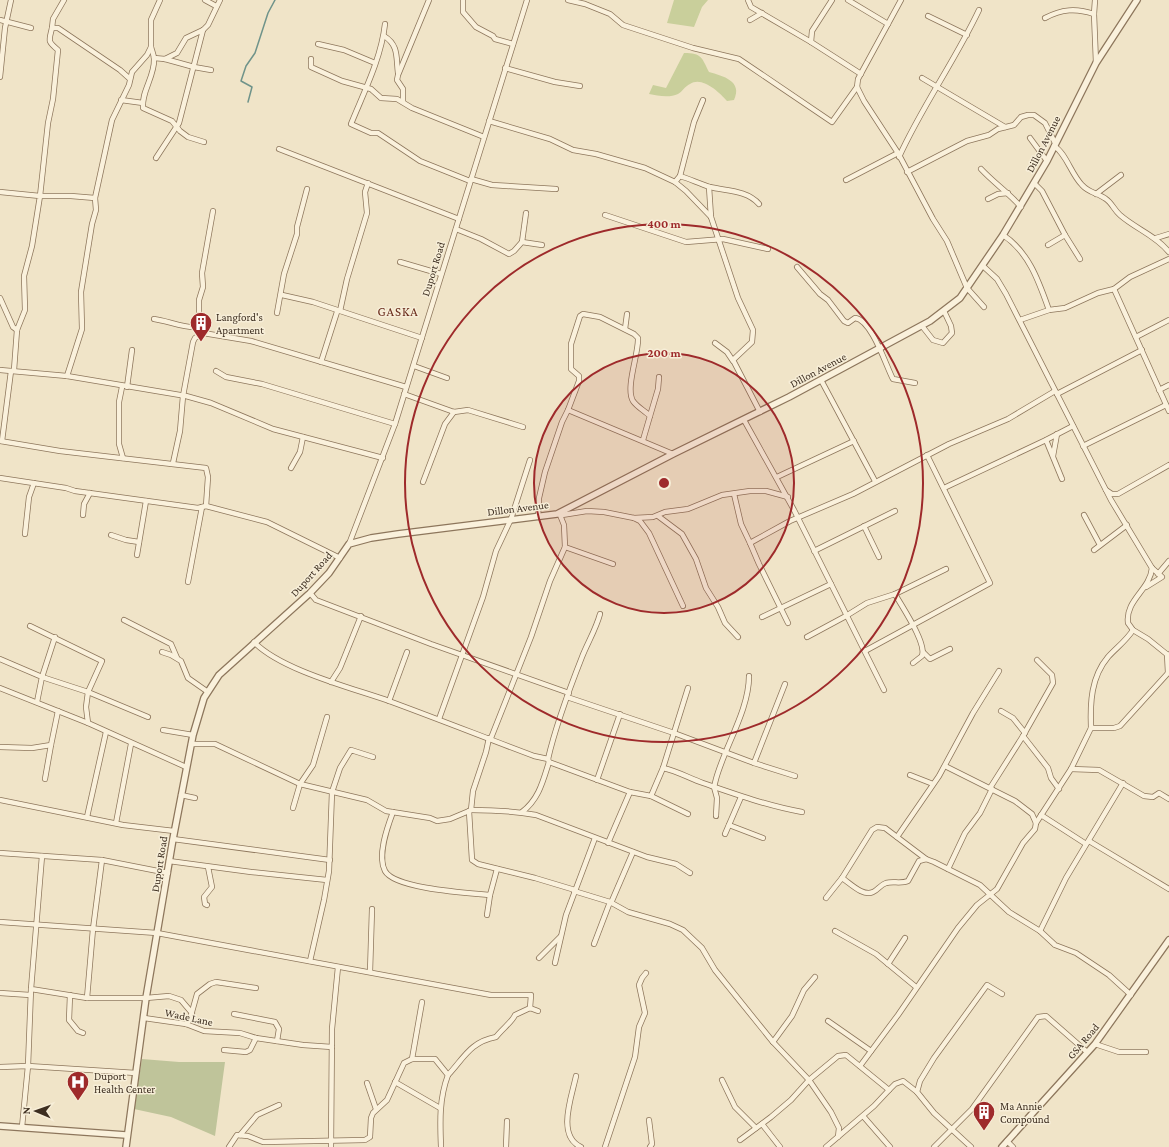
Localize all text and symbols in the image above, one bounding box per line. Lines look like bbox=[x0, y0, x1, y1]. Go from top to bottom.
street label: Dillon Avenue bbox=[1024, 114, 1062, 174]
text: 400 m bbox=[647, 217, 682, 231]
street label: Duport Road bbox=[419, 240, 448, 298]
district label: GASKA bbox=[377, 304, 419, 319]
building icon: Langford's Apartment bbox=[188, 310, 214, 343]
place label: Langford's Apartment bbox=[216, 311, 264, 337]
text: 200 m bbox=[647, 346, 681, 360]
street label: Dillon Avenue bbox=[788, 350, 848, 390]
centre of rings bbox=[657, 476, 671, 490]
street label: Dillon Avenue bbox=[487, 498, 550, 518]
street label: Duport Road bbox=[288, 549, 335, 600]
street label: Duport Road bbox=[149, 835, 170, 893]
street label: Wade Lane bbox=[164, 1006, 214, 1028]
street label: GSA Road bbox=[1065, 1021, 1101, 1061]
hospital icon: Duport Health Center bbox=[65, 1069, 91, 1102]
place label: Duport Health Center bbox=[94, 1070, 155, 1095]
north arrow bbox=[16, 1091, 56, 1131]
building icon: Ma Annie Compound bbox=[971, 1099, 997, 1132]
place label: Ma Annie Compound bbox=[1000, 1100, 1050, 1126]
text: N bbox=[20, 1106, 32, 1115]

